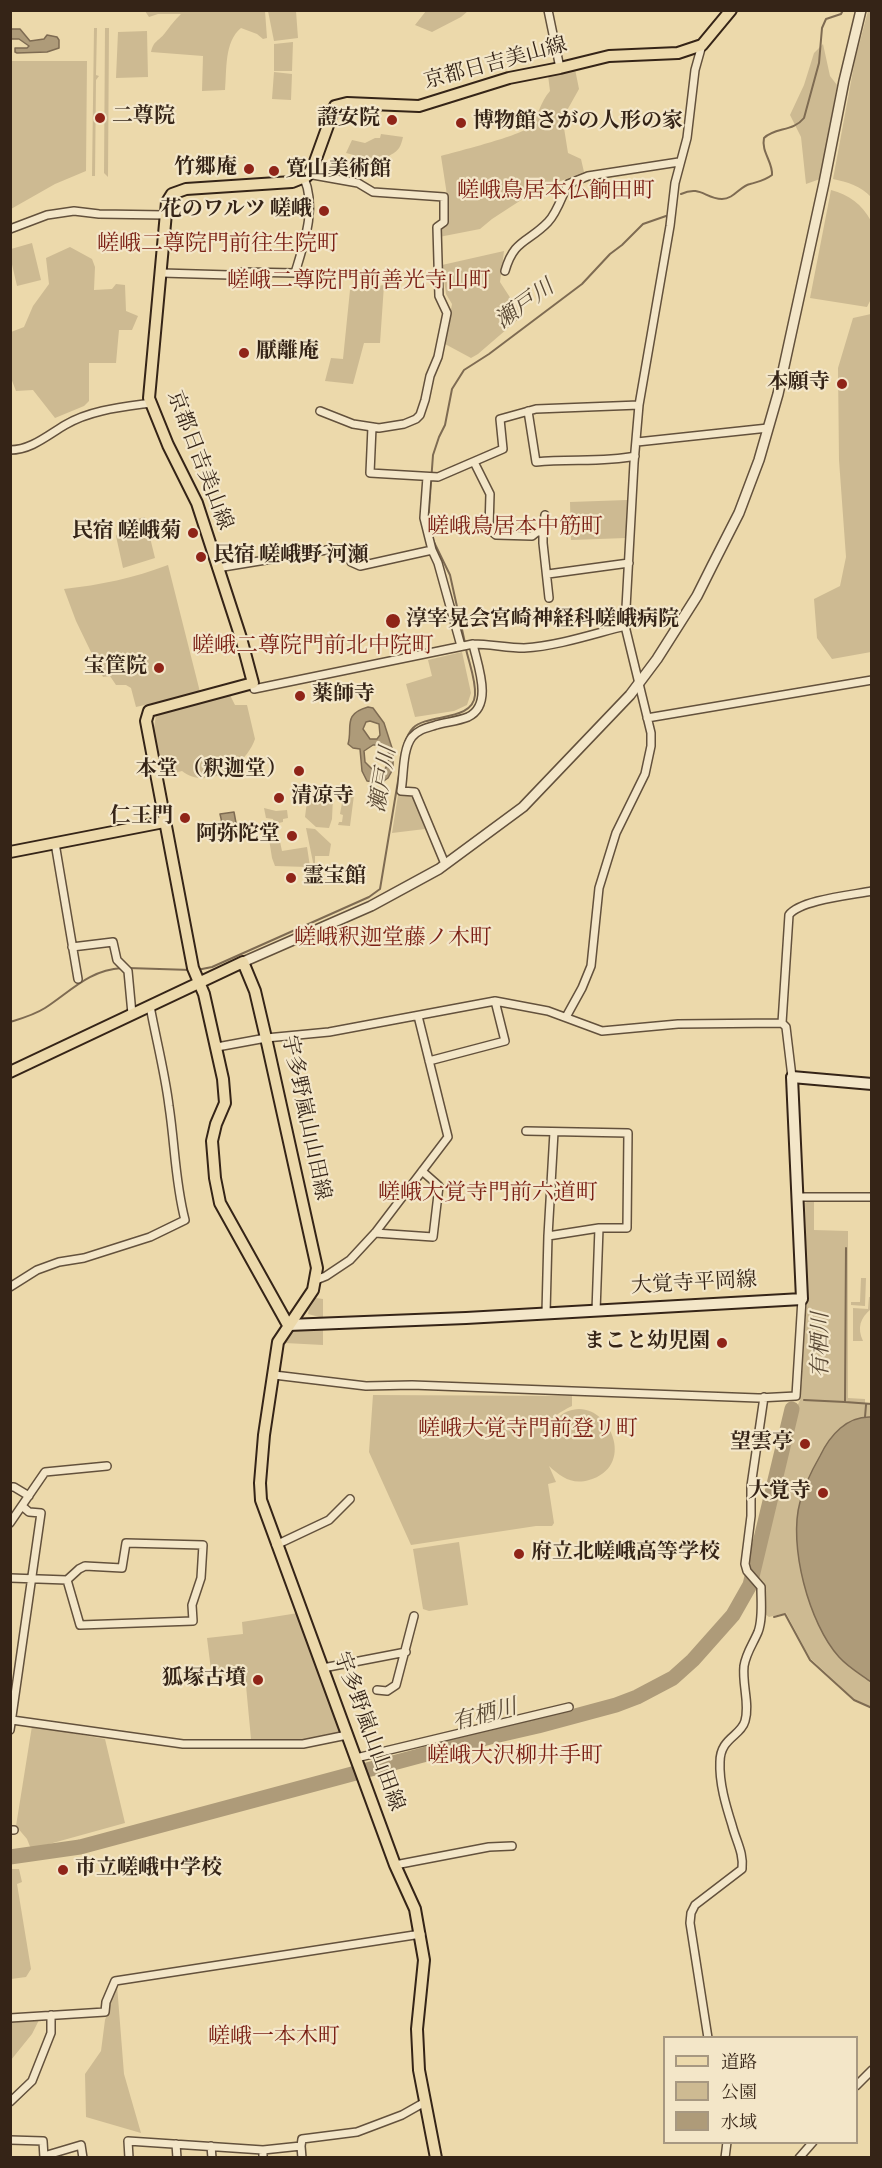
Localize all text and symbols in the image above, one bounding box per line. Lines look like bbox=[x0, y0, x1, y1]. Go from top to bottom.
street label: 京都日吉美山線 bbox=[422, 34, 570, 96]
place label: 二尊院 bbox=[112, 105, 175, 131]
place label: 證安院 bbox=[317, 107, 380, 133]
place label: 博物館さがの人形の家 bbox=[473, 110, 683, 136]
marker: 二尊院 bbox=[93, 111, 107, 125]
marker: 證安院 bbox=[385, 113, 399, 127]
marker: 博物館さがの人形の家 bbox=[454, 116, 468, 130]
place label: 竹郷庵 bbox=[174, 156, 237, 182]
place label: 寛山美術館 bbox=[286, 158, 391, 184]
marker: 竹郷庵 bbox=[242, 162, 256, 176]
marker: 寛山美術館 bbox=[267, 164, 281, 178]
district label: 嵯峨鳥居本仏餉田町 bbox=[457, 180, 655, 206]
place label: 花のワルツ 嵯峨 bbox=[161, 198, 312, 224]
marker: 花のワルツ 嵯峨 bbox=[317, 204, 331, 218]
district label: 嵯峨二尊院門前往生院町 bbox=[97, 233, 339, 259]
district label: 嵯峨二尊院門前善光寺山町 bbox=[227, 270, 491, 296]
water label: 瀬戸川 bbox=[492, 276, 560, 336]
place label: 厭離庵 bbox=[256, 340, 319, 366]
marker: 厭離庵 bbox=[237, 346, 251, 360]
place label: 本願寺 bbox=[767, 371, 830, 397]
marker: 本願寺 bbox=[835, 377, 849, 391]
street label: 京都日吉美山線 bbox=[160, 388, 236, 534]
district label: 嵯峨鳥居本中筋町 bbox=[427, 516, 603, 542]
place label: 民宿 嵯峨菊 bbox=[72, 520, 181, 546]
marker: 民宿 嵯峨菊 bbox=[186, 526, 200, 540]
place label: 民宿 嵯峨野 河瀬 bbox=[213, 544, 368, 570]
marker: 民宿 嵯峨野 河瀬 bbox=[194, 550, 208, 564]
place label: 淳宰晃会宮崎神経科嵯峨病院 bbox=[406, 608, 679, 634]
marker: 淳宰晃会宮崎神経科嵯峨病院 bbox=[384, 612, 402, 630]
district label: 嵯峨二尊院門前北中院町 bbox=[192, 635, 434, 661]
place label: 宝筐院 bbox=[84, 655, 147, 681]
marker: 宝筐院 bbox=[152, 661, 166, 675]
place label: 薬師寺 bbox=[312, 683, 375, 709]
marker: 薬師寺 bbox=[293, 689, 307, 703]
water label: 瀬戸川 bbox=[366, 745, 404, 815]
place label: 本堂 （釈迦堂） bbox=[136, 758, 287, 784]
marker: 本堂 （釈迦堂） bbox=[292, 764, 306, 778]
place label: 清凉寺 bbox=[291, 785, 354, 811]
marker: 清凉寺 bbox=[272, 791, 286, 805]
place label: 仁王門 bbox=[110, 805, 173, 831]
marker: 仁王門 bbox=[178, 811, 192, 825]
place label: 阿弥陀堂 bbox=[196, 823, 280, 849]
marker: 阿弥陀堂 bbox=[285, 829, 299, 843]
place label: 霊宝館 bbox=[303, 865, 366, 891]
marker: 霊宝館 bbox=[284, 871, 298, 885]
district label: 嵯峨釈迦堂藤ノ木町 bbox=[294, 927, 492, 953]
street label: 宇多野嵐山山田線 bbox=[274, 1033, 334, 1203]
district label: 嵯峨大覚寺門前六道町 bbox=[378, 1182, 598, 1208]
street label: 大覚寺平岡線 bbox=[630, 1269, 758, 1301]
water label: 有栖川 bbox=[810, 1312, 836, 1378]
place label: まこと幼児園 bbox=[584, 1330, 710, 1356]
marker: まこと幼児園 bbox=[715, 1336, 729, 1350]
district label: 嵯峨大覚寺門前登リ町 bbox=[418, 1418, 638, 1444]
place label: 望雲亭 bbox=[730, 1431, 793, 1457]
marker: 望雲亭 bbox=[798, 1437, 812, 1451]
place label: 大覚寺 bbox=[748, 1480, 811, 1506]
marker: 大覚寺 bbox=[816, 1486, 830, 1500]
place label: 府立北嵯峨高等学校 bbox=[531, 1541, 720, 1567]
marker: 府立北嵯峨高等学校 bbox=[512, 1547, 526, 1561]
street label: 宇多野嵐山山田線 bbox=[326, 1649, 408, 1815]
place label: 狐塚古墳 bbox=[162, 1667, 246, 1693]
marker: 狐塚古墳 bbox=[251, 1673, 265, 1687]
water label: 有栖川 bbox=[450, 1696, 520, 1738]
district label: 嵯峨大沢柳井手町 bbox=[427, 1745, 603, 1771]
place label: 市立嵯峨中学校 bbox=[75, 1857, 222, 1883]
marker: 市立嵯峨中学校 bbox=[56, 1863, 70, 1877]
district label: 嵯峨一本木町 bbox=[208, 2026, 340, 2052]
legend bbox=[663, 2036, 858, 2144]
text: 道路 bbox=[721, 2051, 757, 2076]
text: 公園 bbox=[721, 2081, 757, 2106]
text: 水域 bbox=[721, 2111, 757, 2136]

